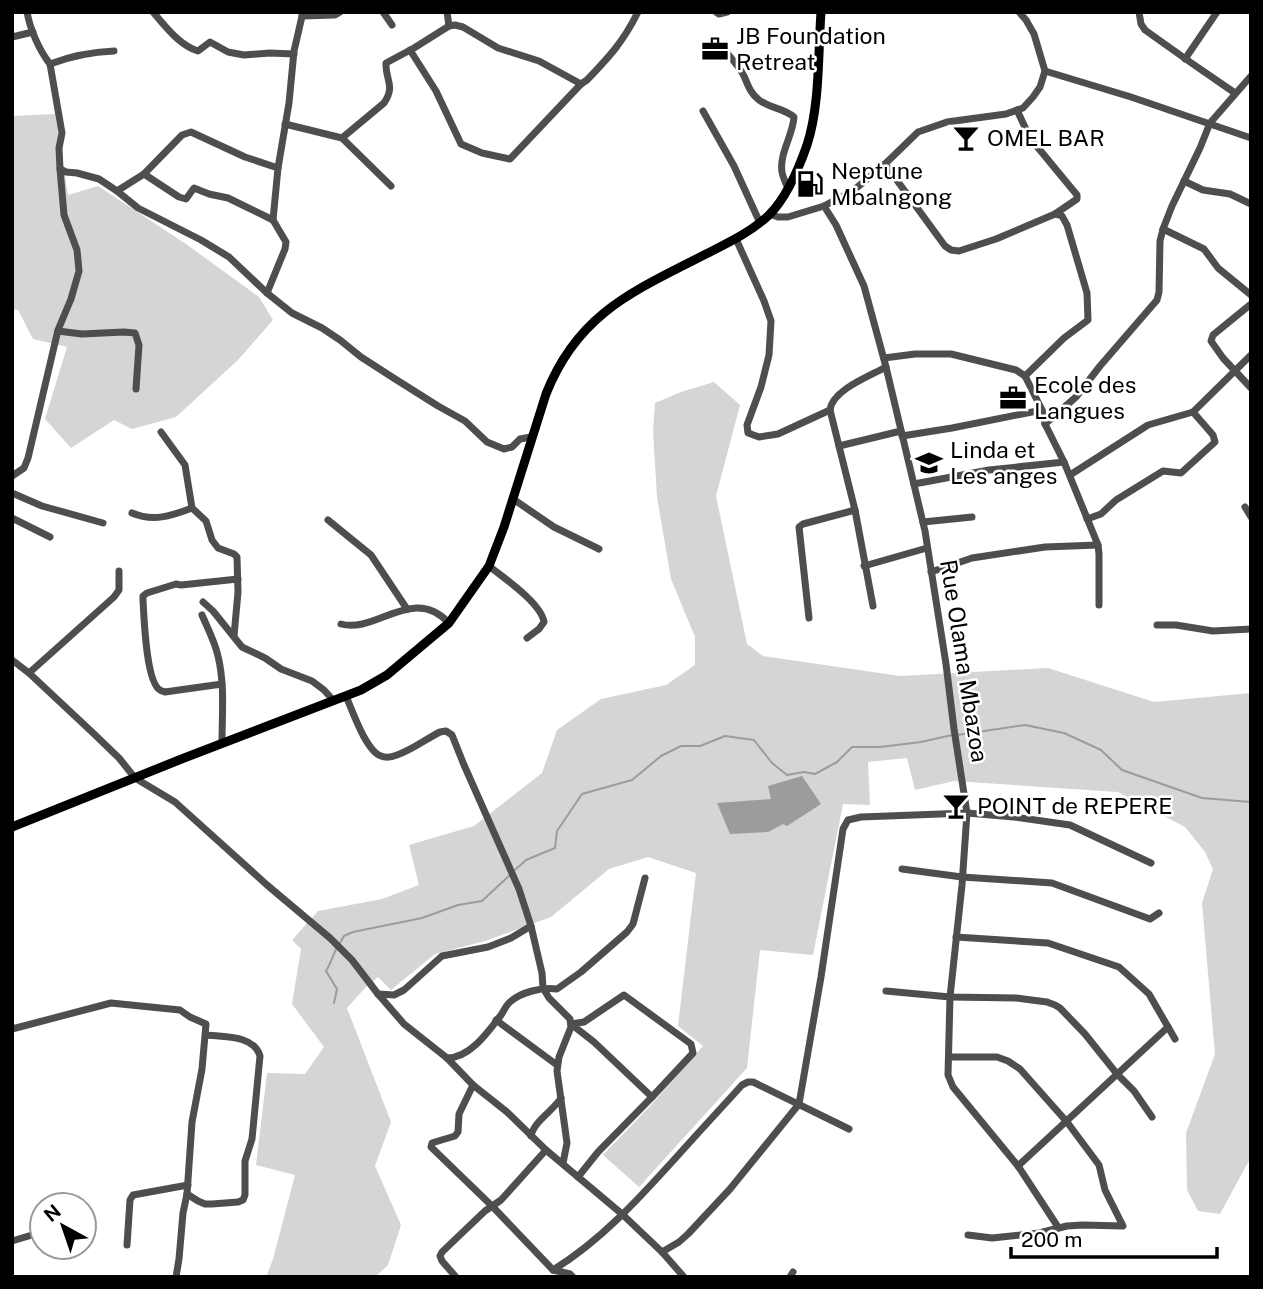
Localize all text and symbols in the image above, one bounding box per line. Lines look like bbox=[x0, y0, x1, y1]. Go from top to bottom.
place label: JB Foundation Retreat bbox=[736, 22, 886, 75]
office icon: JB Foundation Retreat bbox=[700, 34, 730, 64]
bar icon: OMEL BAR bbox=[951, 123, 981, 153]
place label: OMEL BAR bbox=[987, 124, 1105, 151]
place label: Neptune Mbalngong bbox=[831, 157, 952, 210]
fuel station icon: Neptune Mbalngong bbox=[795, 169, 825, 199]
place label: Ecole des Langues bbox=[1034, 371, 1136, 424]
office icon: Ecole des Langues bbox=[998, 383, 1028, 413]
place label: Linda et Les anges bbox=[950, 436, 1057, 489]
school or university icon: Linda et Les anges bbox=[914, 448, 944, 478]
street label: Rue Olama Mbazoa bbox=[935, 558, 994, 764]
bar icon: POINT de REPERE bbox=[941, 791, 971, 821]
place label: POINT de REPERE bbox=[977, 792, 1172, 819]
north arrow bbox=[28, 1191, 98, 1261]
text: N bbox=[39, 1200, 65, 1226]
scale bar bbox=[1011, 1216, 1218, 1260]
text: 200 m bbox=[1021, 1227, 1082, 1252]

